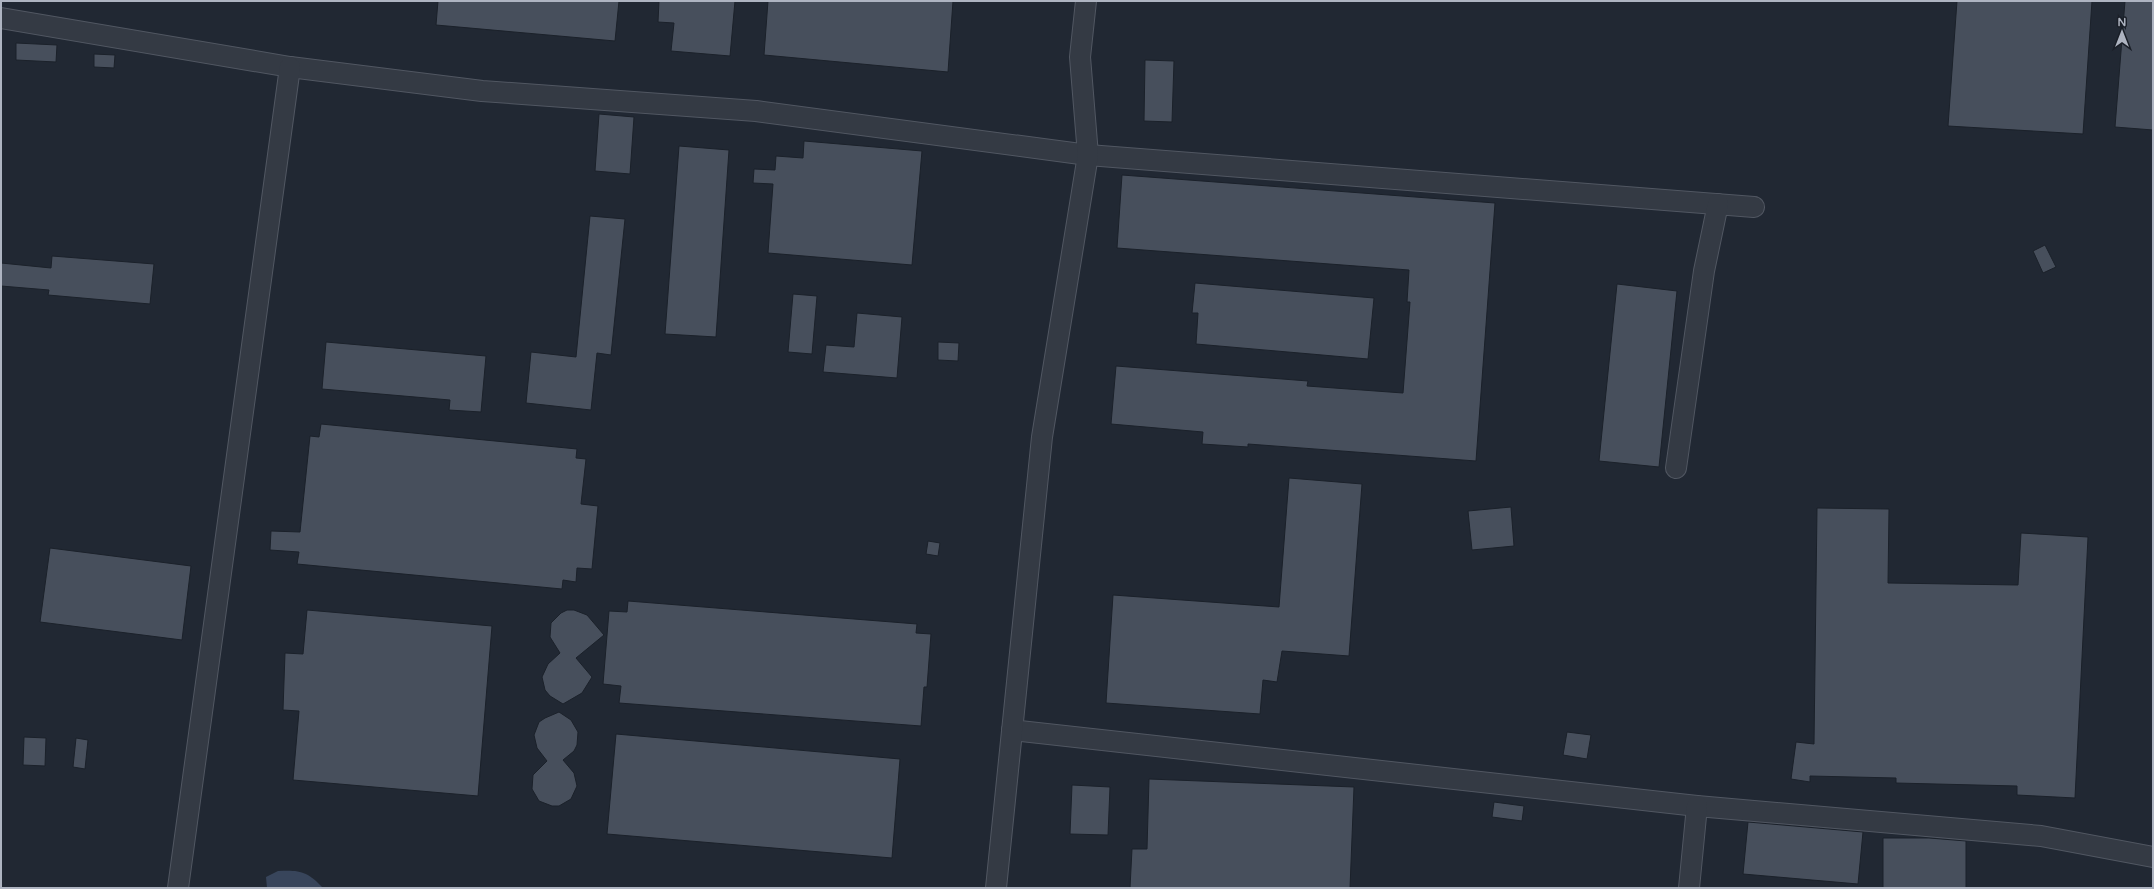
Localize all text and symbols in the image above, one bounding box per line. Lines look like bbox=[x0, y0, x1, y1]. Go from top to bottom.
north arrow bbox=[2102, 12, 2142, 52]
text: N bbox=[2118, 16, 2126, 29]

